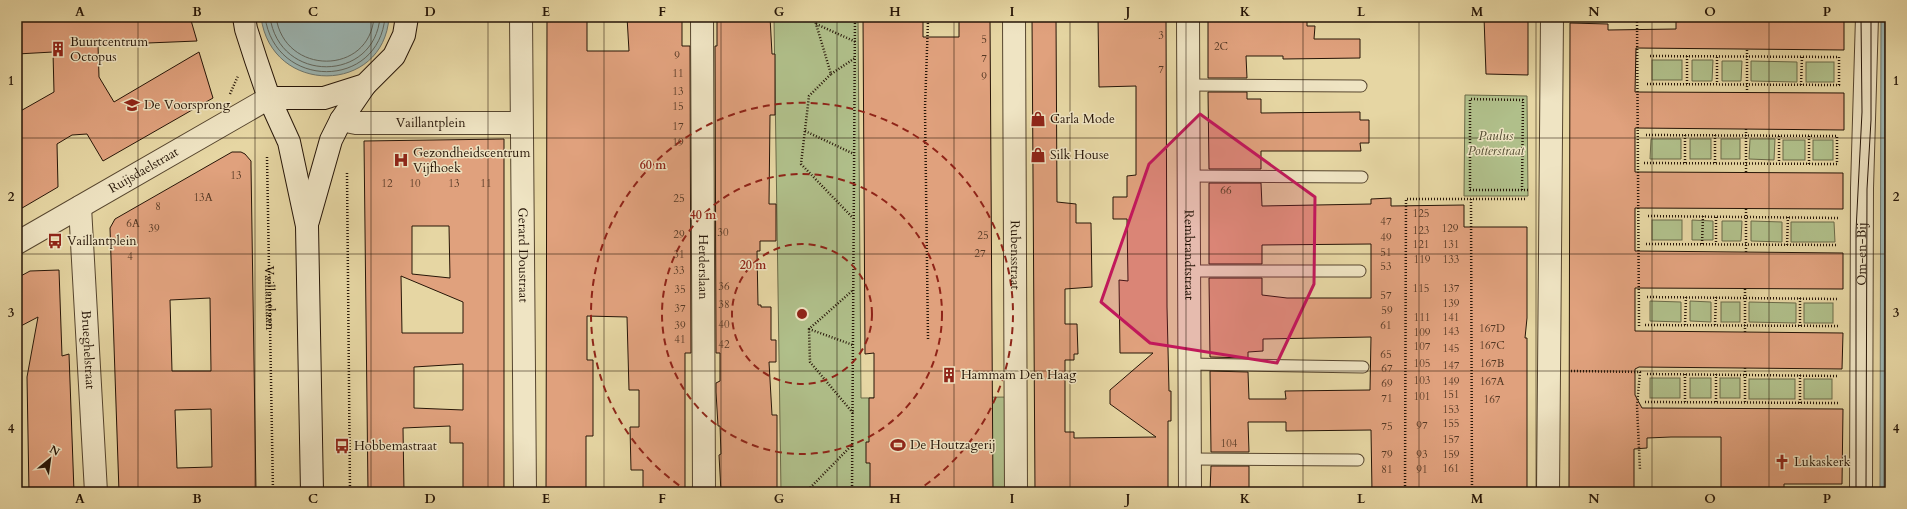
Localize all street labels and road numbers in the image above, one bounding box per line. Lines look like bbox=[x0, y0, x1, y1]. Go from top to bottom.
street label: Vaillantplein bbox=[396, 114, 466, 132]
street label: Ruijsdaelstraat bbox=[105, 143, 182, 197]
street label: Gerard Doustraat bbox=[514, 207, 532, 303]
street label: Rembrandtstraat bbox=[1180, 210, 1198, 300]
street label: Rubensstraat bbox=[1006, 220, 1024, 290]
street label: Om-en-Bij bbox=[1853, 222, 1871, 286]
street label: Herderslaan bbox=[694, 234, 712, 300]
street label: Vaillantlaan bbox=[260, 266, 279, 331]
street label: Brueghelstraat bbox=[77, 310, 99, 390]

